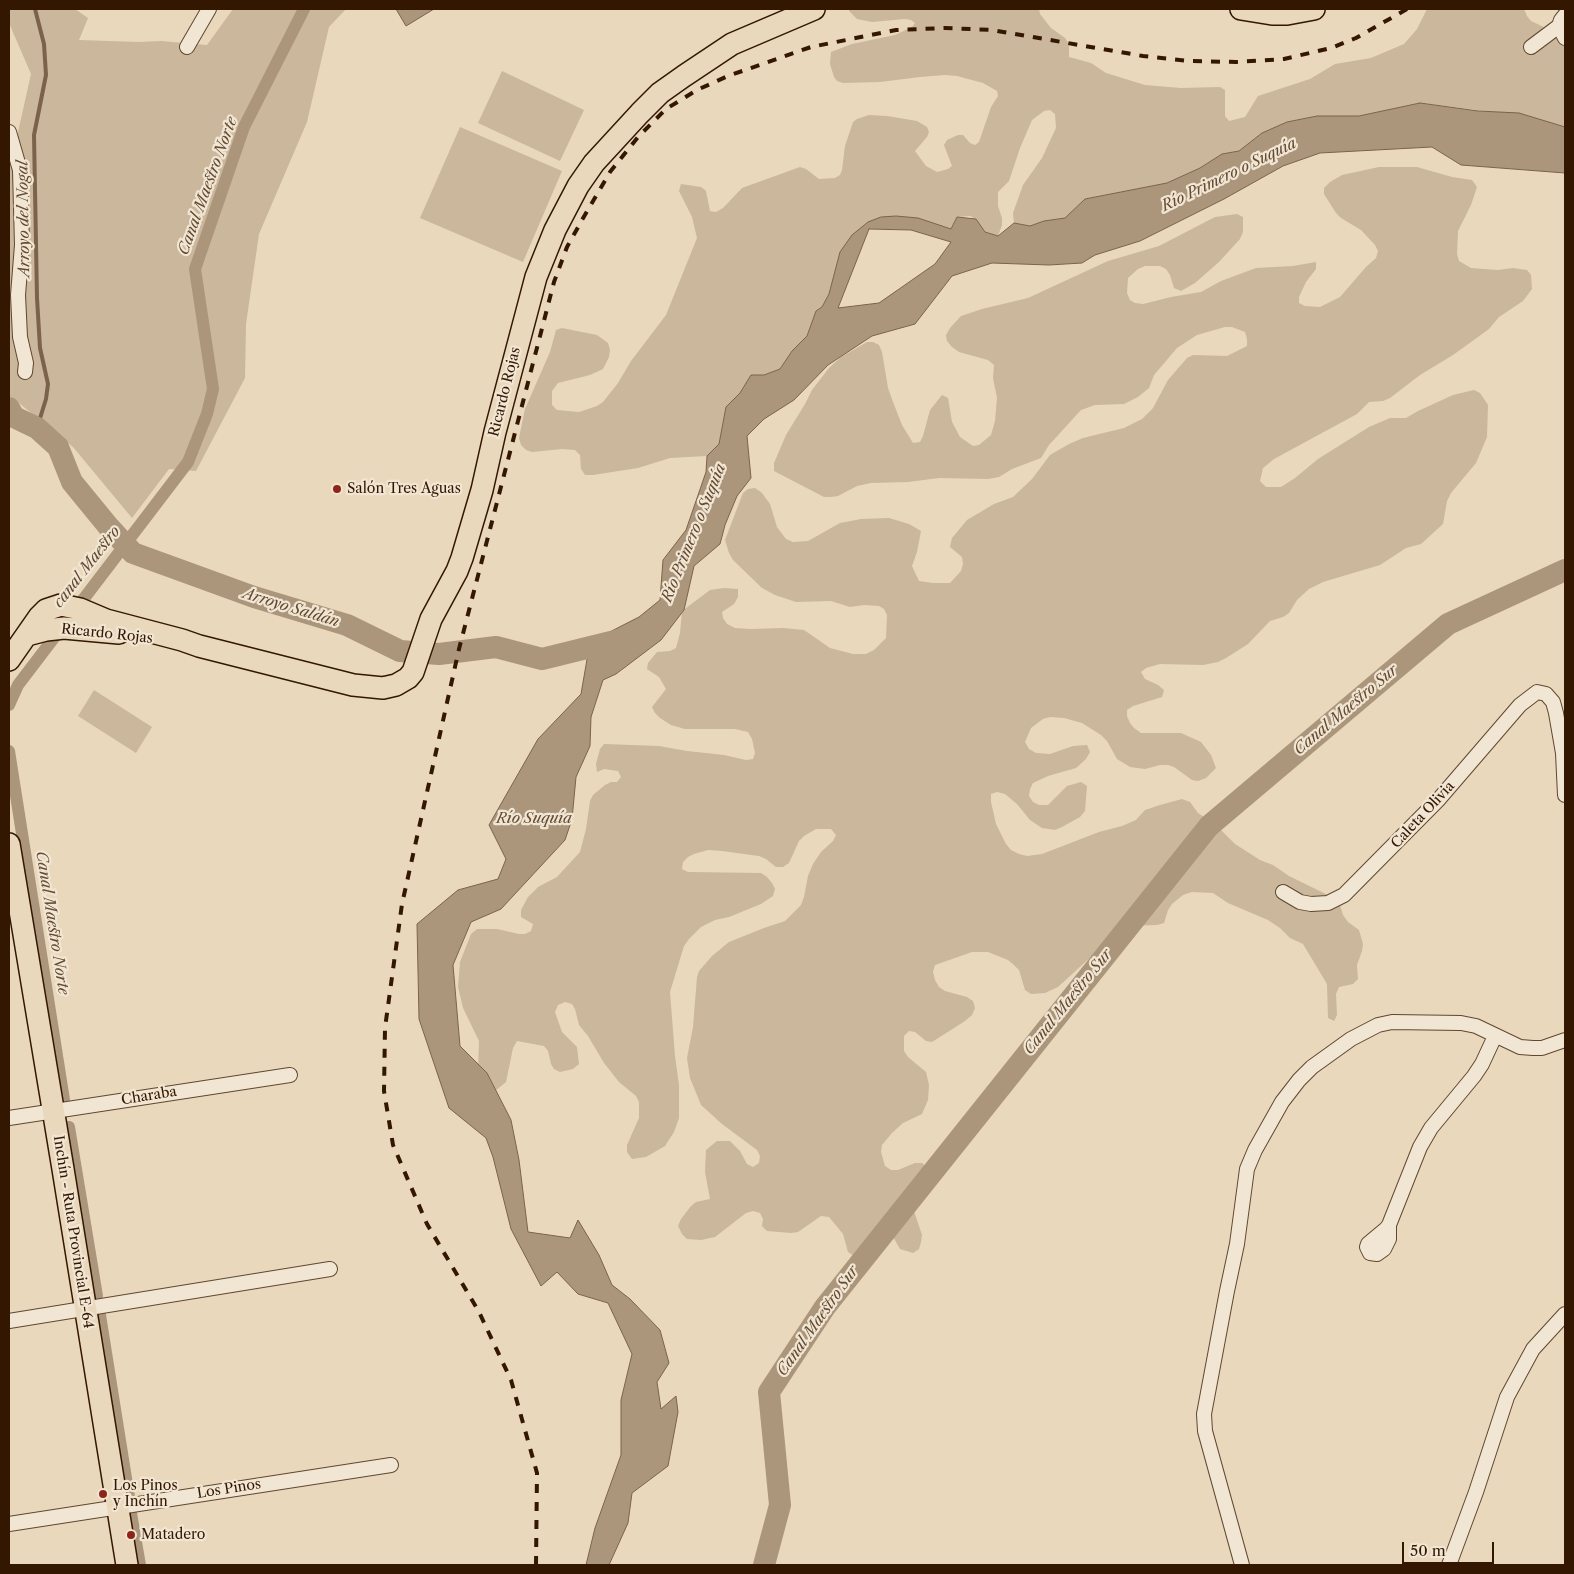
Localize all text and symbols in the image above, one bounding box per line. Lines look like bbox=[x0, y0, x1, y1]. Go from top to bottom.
water label: Canal Maestro Norte bbox=[175, 115, 241, 257]
water label: Río Primero o Suquía bbox=[1159, 135, 1299, 215]
water label: Arroyo del Nogal bbox=[14, 160, 34, 278]
street label: Ricardo Rojas bbox=[486, 345, 524, 439]
water label: Río Primero o Suquía bbox=[658, 461, 730, 605]
place label: Salón Tres Aguas bbox=[347, 481, 461, 497]
marker: Salón Tres Aguas bbox=[331, 483, 343, 495]
water label: canal Maestro bbox=[50, 523, 124, 611]
water label: Arroyo Saldán bbox=[241, 585, 341, 631]
street label: Ricardo Rojas bbox=[60, 621, 154, 647]
water label: Canal Maestro Sur bbox=[1290, 661, 1402, 759]
street label: Caleta Olivia bbox=[1388, 778, 1458, 852]
water label: Río Suquía bbox=[496, 810, 572, 828]
water label: Canal Maestro Norte bbox=[32, 850, 72, 996]
water label: Canal Maestro Sur bbox=[1020, 946, 1116, 1058]
street label: Charaba bbox=[120, 1083, 178, 1109]
street label: Inchín - Ruta Provincial E-64 bbox=[49, 1134, 97, 1330]
water label: Canal Maestro Sur bbox=[773, 1263, 863, 1379]
street label: Los Pinos bbox=[196, 1476, 262, 1502]
place label: Los Pinos y Inchín bbox=[113, 1478, 178, 1510]
marker: Los Pinos y Inchín bbox=[97, 1488, 109, 1500]
place label: Matadero bbox=[141, 1527, 205, 1543]
marker: Matadero bbox=[125, 1529, 137, 1541]
scale bar bbox=[1404, 1532, 1496, 1564]
text: 50 m bbox=[1410, 1541, 1446, 1560]

